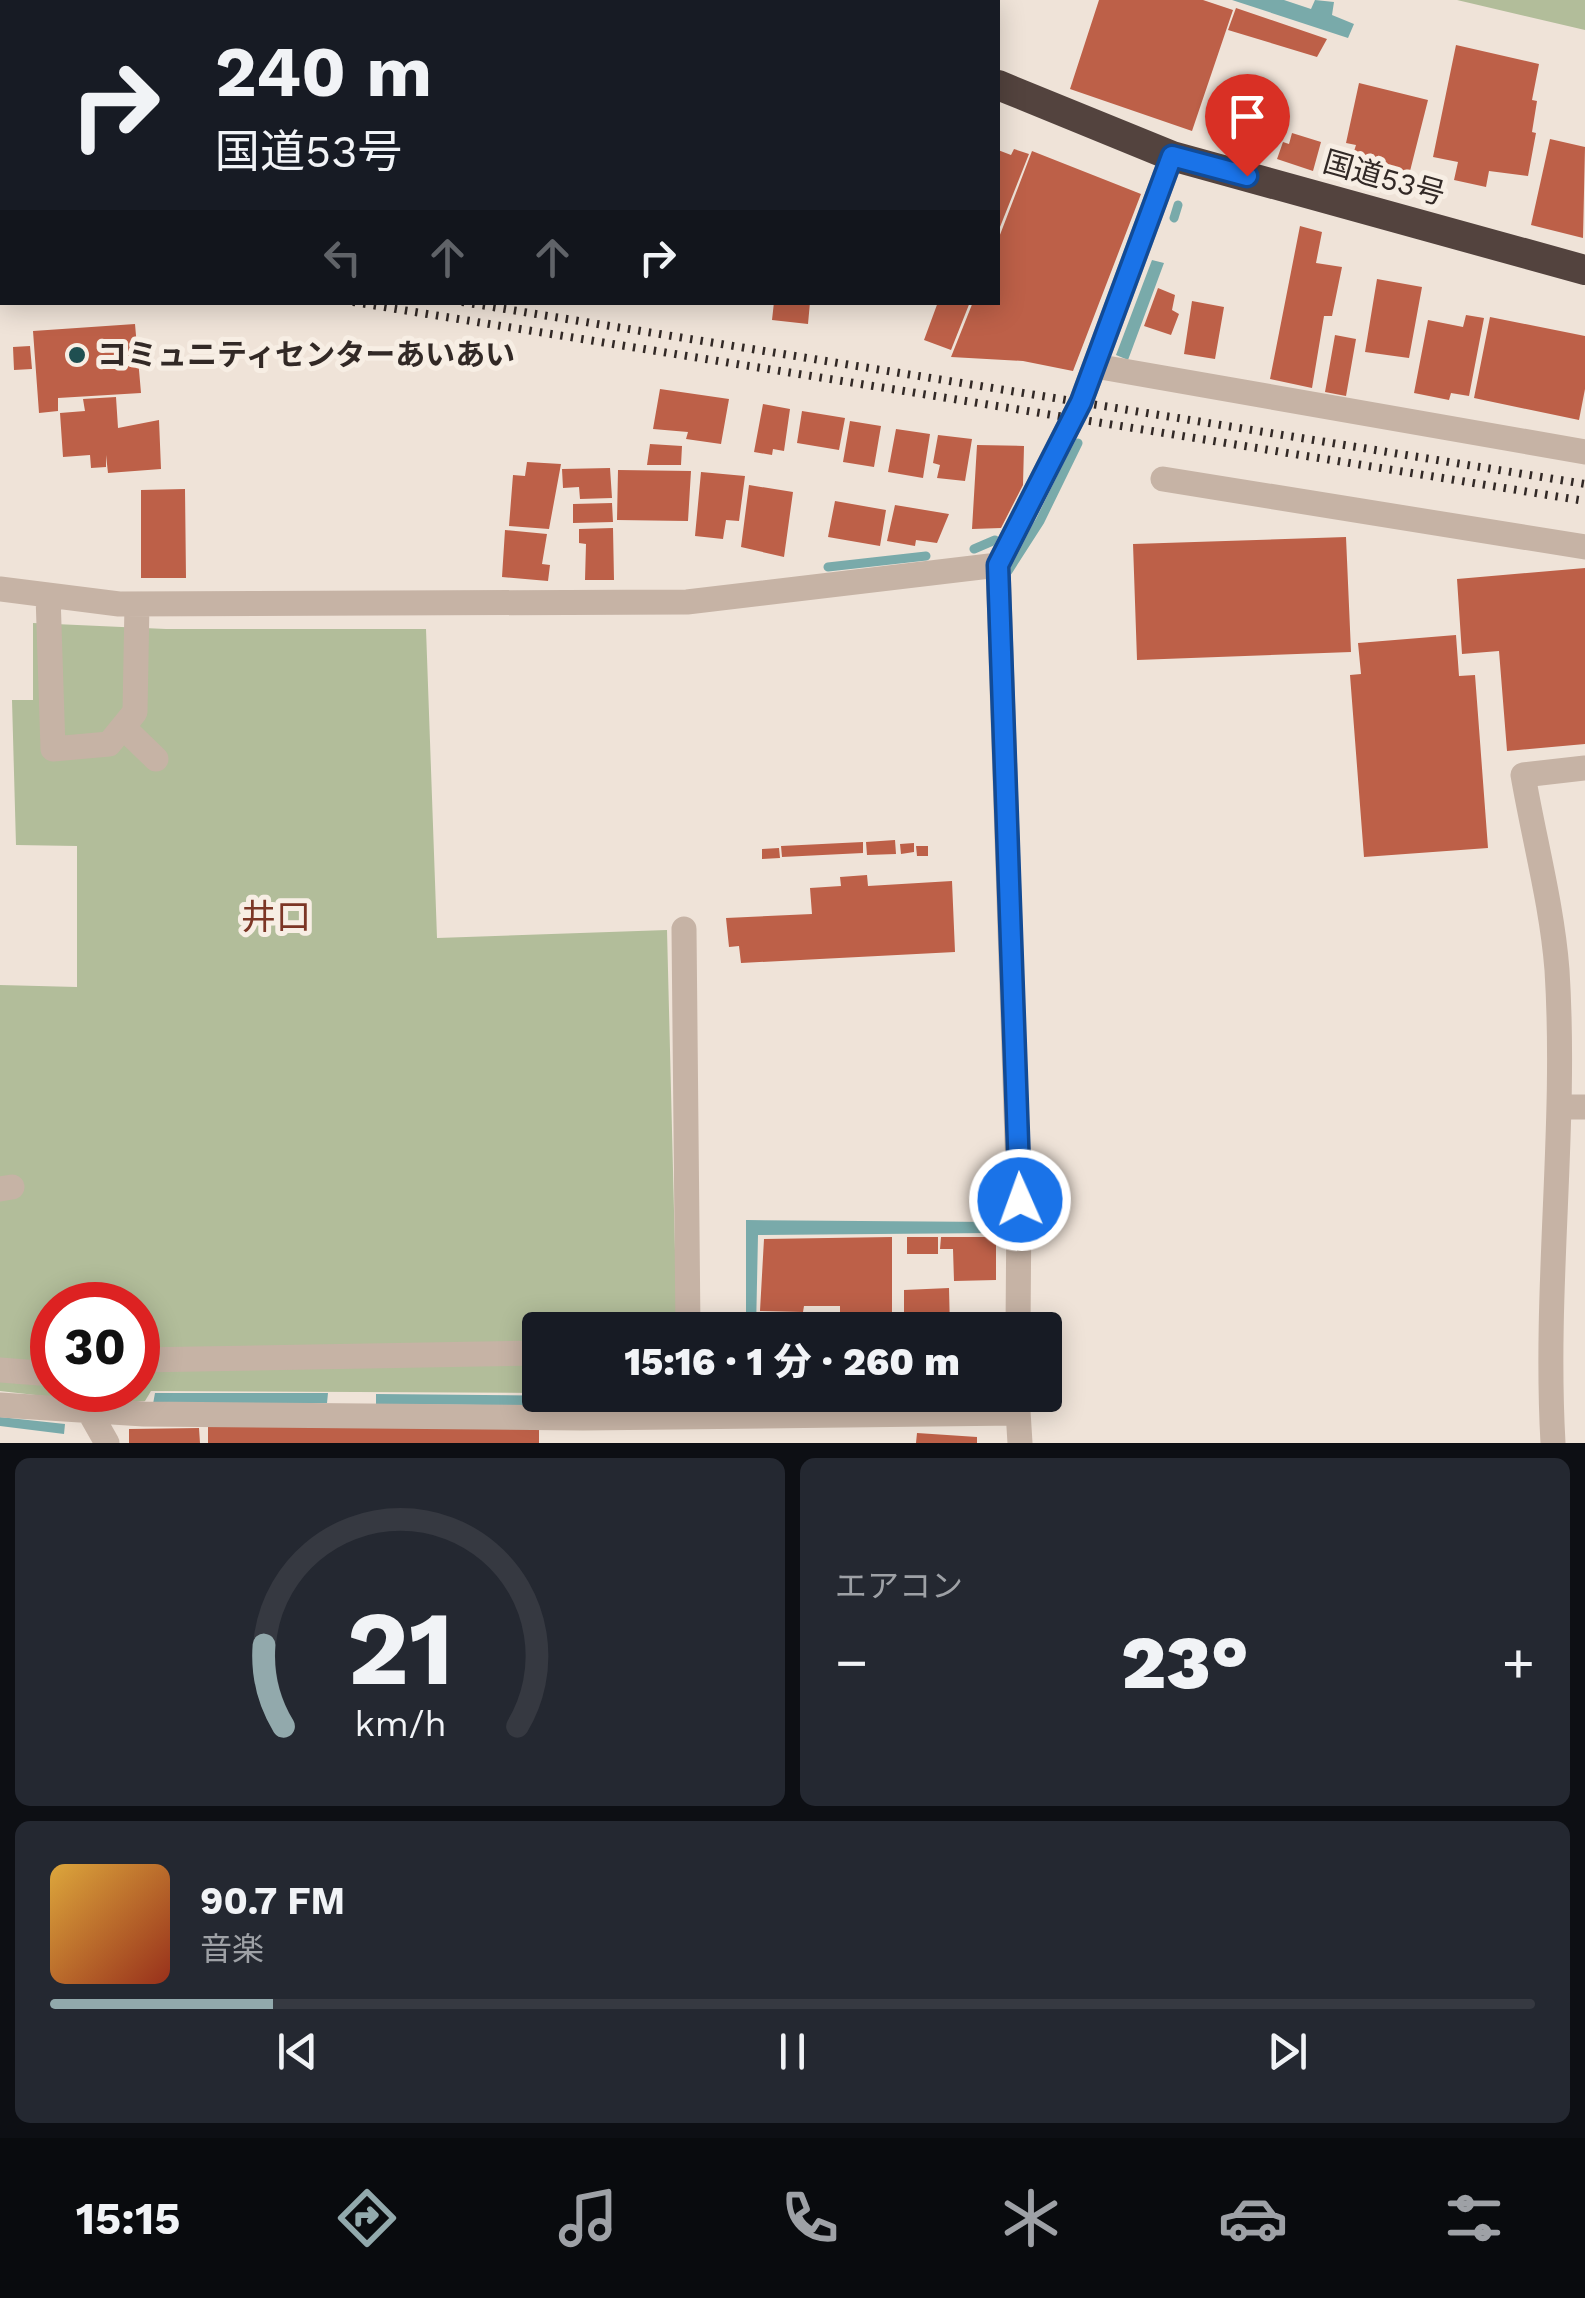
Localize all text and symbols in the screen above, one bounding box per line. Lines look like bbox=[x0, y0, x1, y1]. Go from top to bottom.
text: 240 m bbox=[215, 31, 432, 113]
icon: right bbox=[50, 40, 180, 170]
pin bbox=[1205, 74, 1290, 177]
icon: arrive bbox=[1220, 89, 1275, 144]
text: 国道53号 bbox=[215, 125, 402, 178]
street label: 国道53号 bbox=[1319, 143, 1449, 212]
icon: left bbox=[315, 230, 370, 285]
icon: ahead bbox=[420, 230, 475, 285]
icon: ahead bbox=[525, 230, 580, 285]
icon: right bbox=[630, 230, 685, 285]
place label: コミュニティセンターあいあい bbox=[97, 337, 515, 372]
marker: コミュニティセンターあいあい bbox=[66, 344, 88, 366]
district label: 井口 bbox=[241, 896, 311, 938]
position arrow bbox=[968, 1148, 1072, 1252]
speed limit sign: 30 bbox=[30, 1282, 160, 1412]
text: 15:16 · 1 分 · 260 m bbox=[624, 1340, 960, 1384]
text: エアコン bbox=[835, 1567, 963, 1605]
text: 21 bbox=[347, 1587, 453, 1709]
text: 23° bbox=[1121, 1618, 1249, 1706]
text: − bbox=[835, 1630, 868, 1694]
text: + bbox=[1502, 1630, 1535, 1694]
text: km/h bbox=[354, 1703, 446, 1745]
text: 90.7 FM bbox=[200, 1879, 345, 1923]
text: 音楽 bbox=[200, 1930, 264, 1968]
icon: previous bbox=[270, 2024, 325, 2079]
icon: pause bbox=[765, 2024, 820, 2079]
icon: next bbox=[1260, 2024, 1315, 2079]
icon: directions bbox=[332, 2183, 402, 2253]
icon: music bbox=[553, 2183, 623, 2253]
icon: phone bbox=[775, 2183, 845, 2253]
icon: climate bbox=[996, 2183, 1066, 2253]
icon: car bbox=[1218, 2183, 1288, 2253]
icon: filters bbox=[1439, 2183, 1509, 2253]
text: 15:15 bbox=[76, 2192, 181, 2245]

